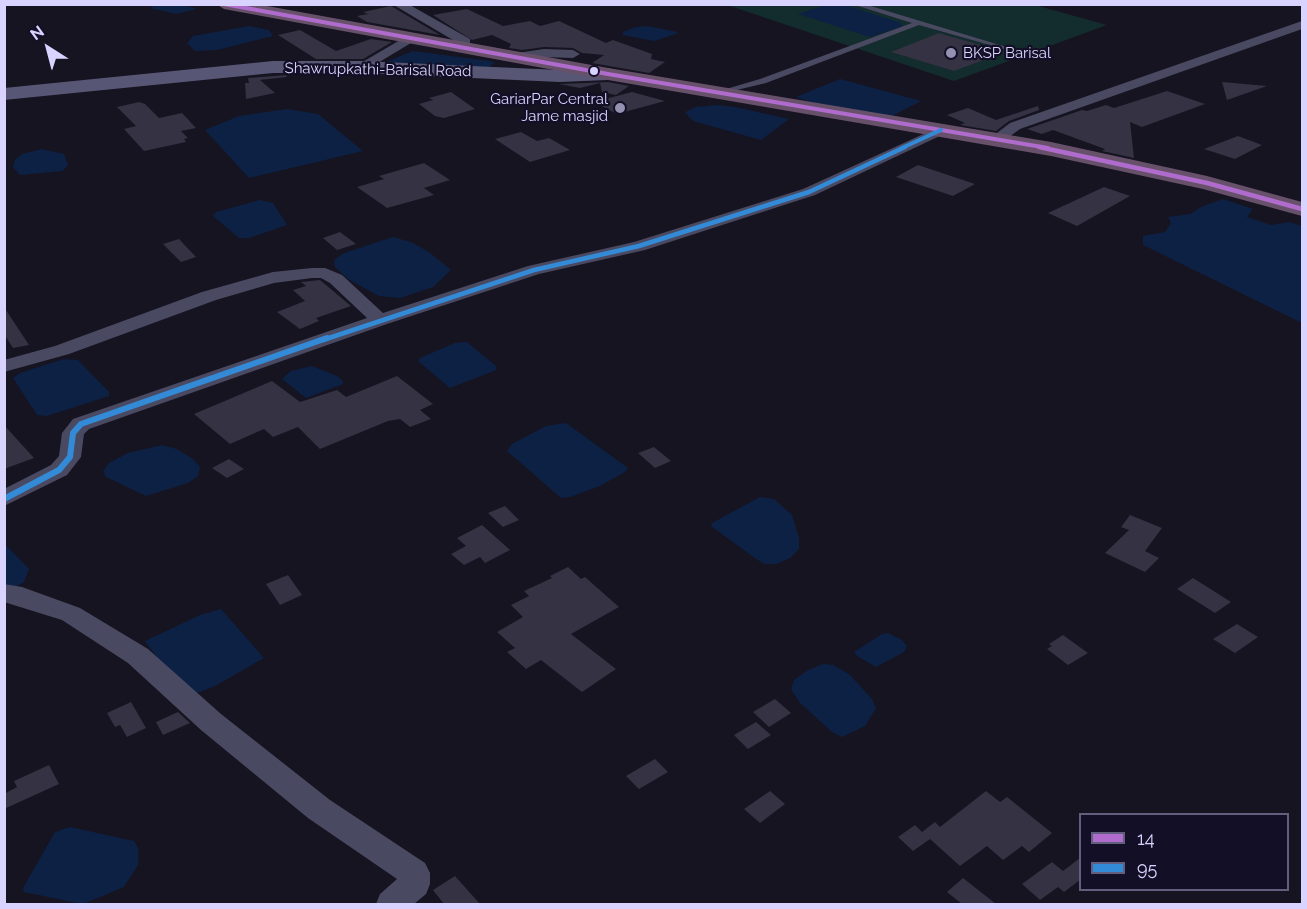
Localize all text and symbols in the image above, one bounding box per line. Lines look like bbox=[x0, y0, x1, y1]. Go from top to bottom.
north arrow bbox=[18, 18, 78, 78]
text: N bbox=[27, 22, 48, 44]
place label: BKSP Barisal bbox=[963, 44, 1051, 62]
marker: BKSP Barisal bbox=[944, 46, 958, 60]
street label: Shawrupkathi-Barisal Road bbox=[284, 59, 472, 81]
unlabelled marker bbox=[588, 65, 600, 77]
place label: GariarPar Central Jame masjid bbox=[490, 90, 608, 125]
marker: GariarPar Central Jame masjid bbox=[613, 101, 627, 115]
legend bbox=[1079, 813, 1289, 891]
text: 14 bbox=[1137, 828, 1155, 849]
text: 95 bbox=[1137, 858, 1157, 879]

